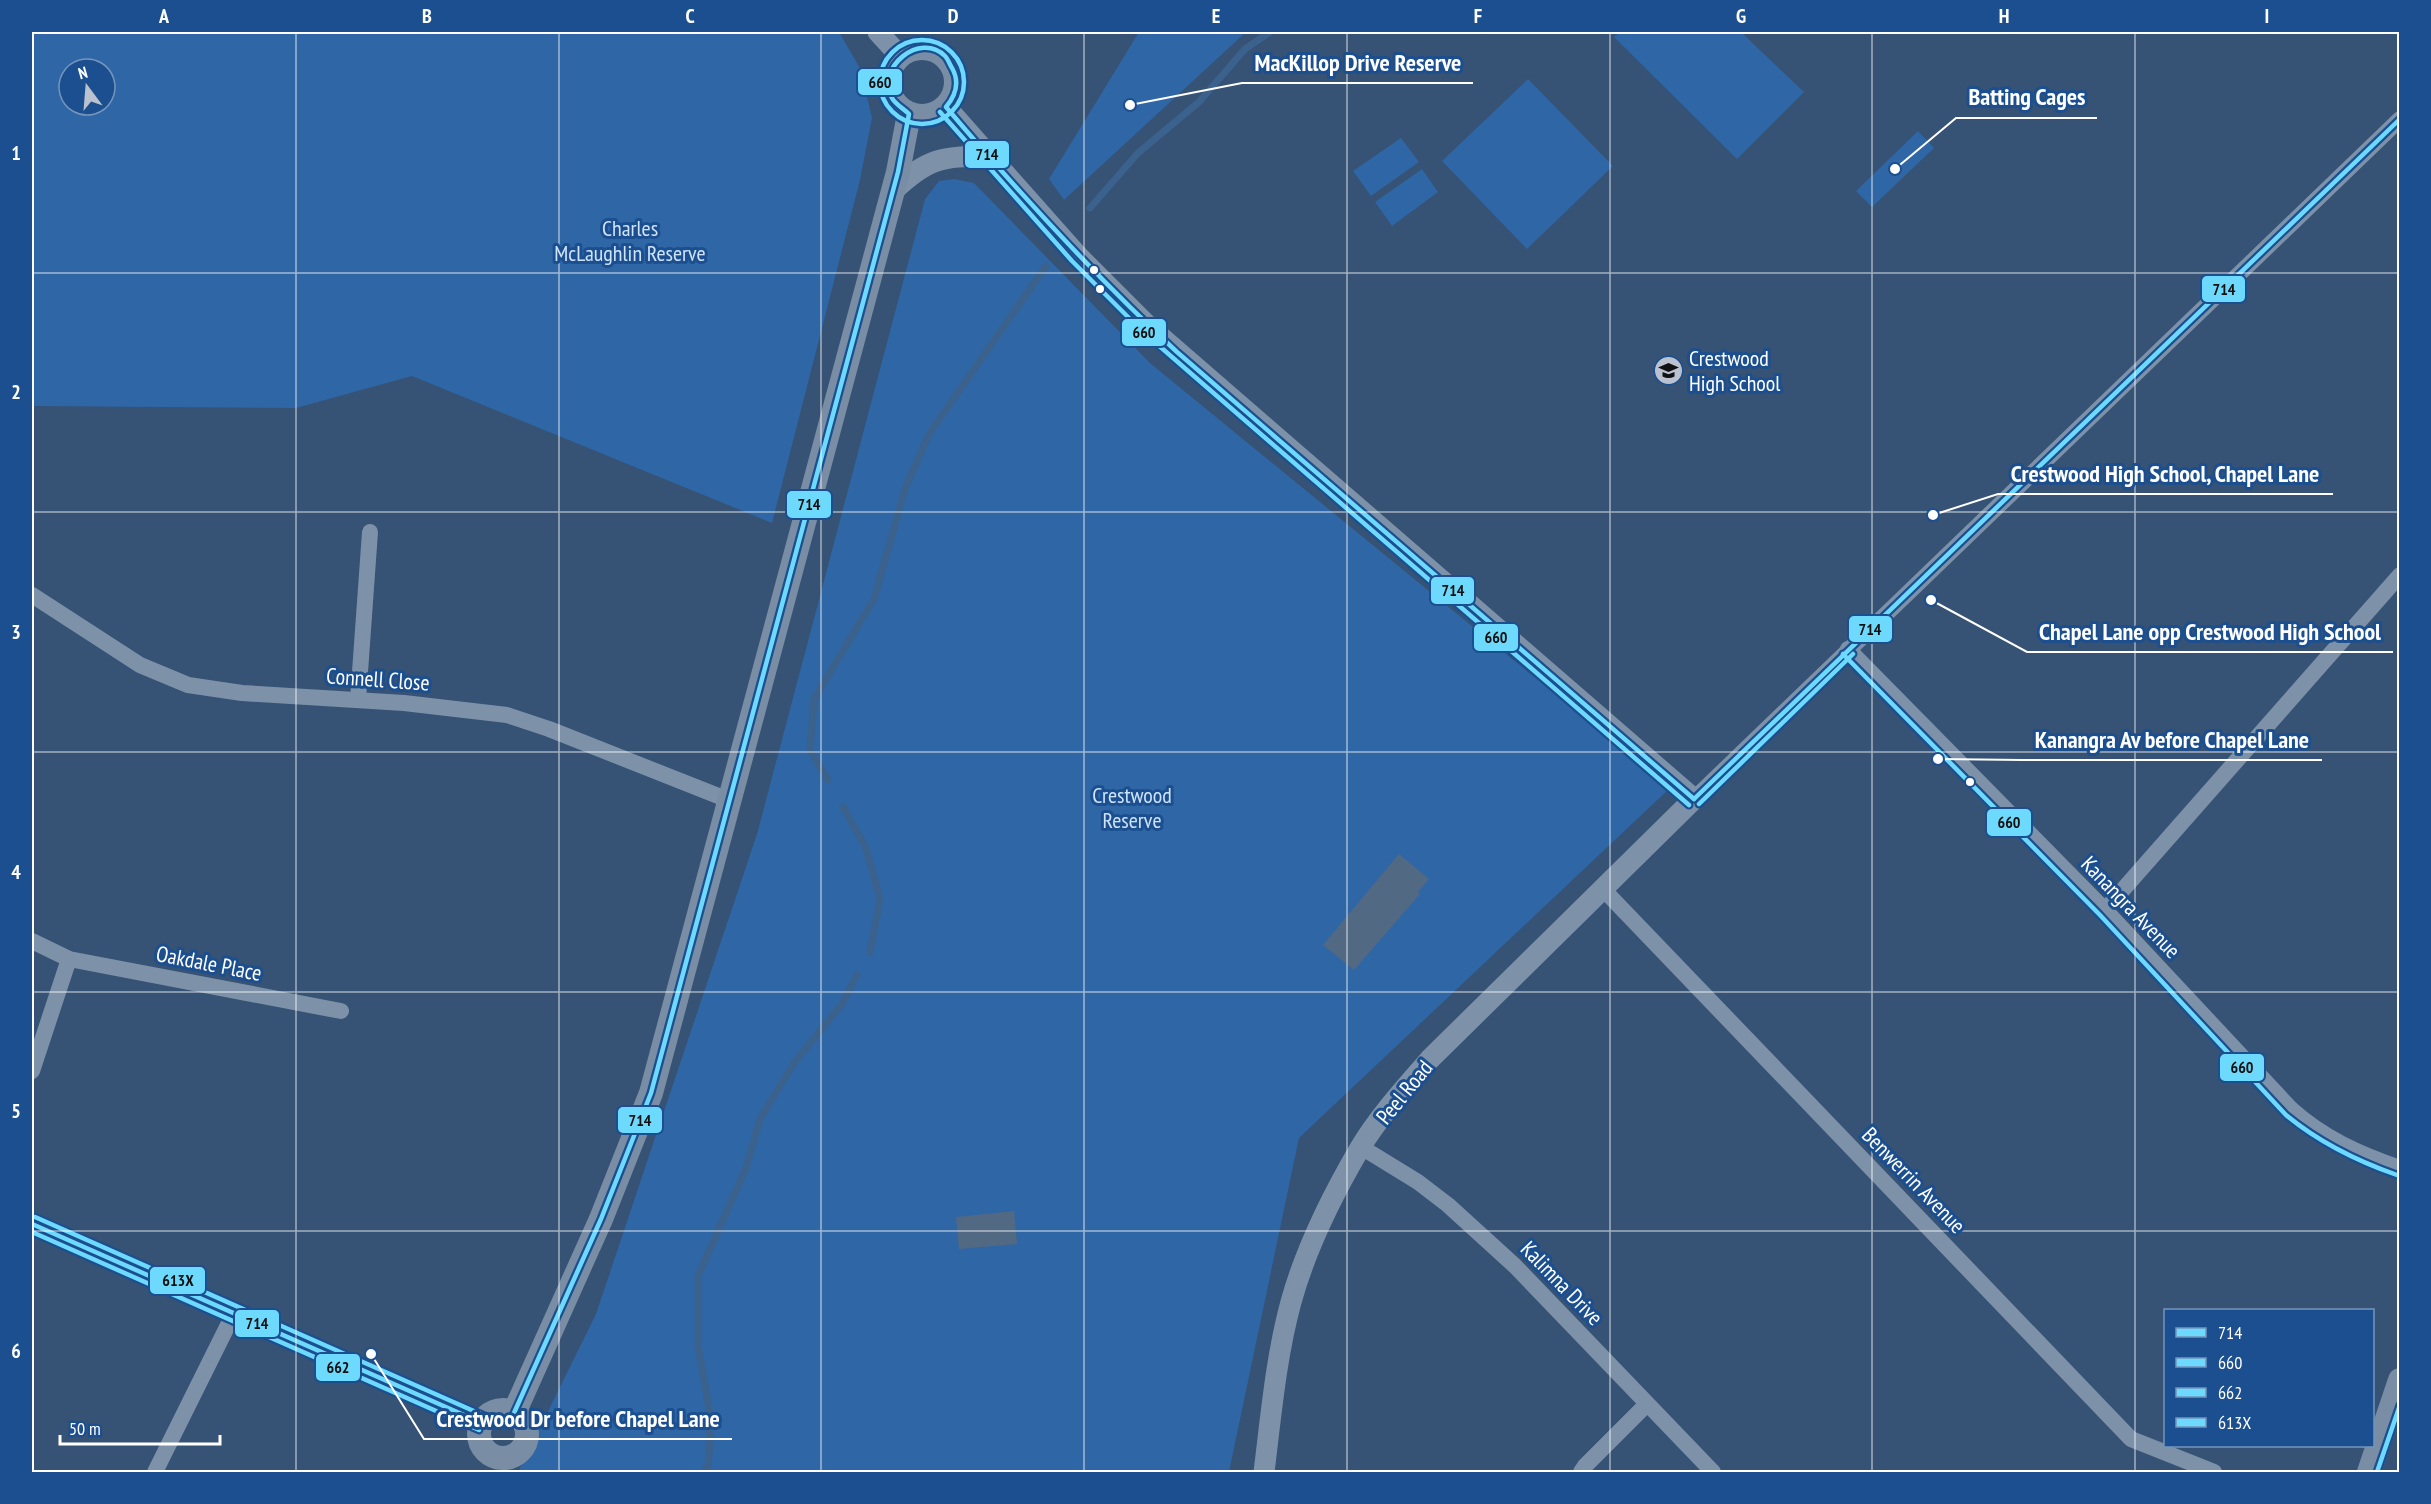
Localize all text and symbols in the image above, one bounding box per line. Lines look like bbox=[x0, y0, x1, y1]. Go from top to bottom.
text: A bbox=[158, 3, 170, 29]
text: B bbox=[422, 3, 432, 29]
text: C bbox=[685, 3, 695, 29]
text: D bbox=[948, 3, 959, 29]
text: E bbox=[1212, 3, 1220, 29]
text: F bbox=[1474, 3, 1482, 29]
text: G bbox=[1736, 3, 1746, 29]
text: H bbox=[1999, 3, 2009, 29]
text: I bbox=[2265, 3, 2269, 29]
callout: MacKillop Drive Reserve bbox=[1242, 41, 1473, 83]
text: MacKillop Drive Reserve bbox=[1255, 47, 1461, 78]
north arrow bbox=[57, 57, 117, 117]
text: N bbox=[76, 62, 90, 83]
line badge: 660 bbox=[857, 68, 903, 96]
text: 660 bbox=[869, 72, 892, 92]
callout: Batting Cages bbox=[1956, 76, 2097, 118]
text: Batting Cages bbox=[1969, 81, 2085, 112]
text: 1 bbox=[11, 140, 21, 166]
line badge: 714 bbox=[964, 140, 1010, 169]
text: 714 bbox=[976, 144, 999, 164]
park label: Charles McLaughlin Reserve bbox=[554, 214, 706, 267]
unlabelled marker bbox=[1088, 264, 1100, 276]
line badge: 714 bbox=[2201, 275, 2246, 303]
text: 714 bbox=[2213, 279, 2236, 299]
unlabelled marker bbox=[1094, 283, 1106, 295]
line badge: 660 bbox=[1121, 318, 1167, 347]
text: 660 bbox=[1133, 322, 1156, 342]
place label: Crestwood High School bbox=[1689, 344, 1781, 397]
school or university icon: Crestwood High School bbox=[1652, 355, 1684, 387]
text: 2 bbox=[11, 379, 21, 405]
callout: Crestwood High School, Chapel Lane bbox=[1998, 452, 2333, 494]
text: Crestwood High School, Chapel Lane bbox=[2011, 458, 2319, 489]
line badge: 714 bbox=[786, 490, 832, 519]
text: 714 bbox=[798, 494, 821, 514]
line badge: 714 bbox=[1430, 576, 1475, 605]
text: 714 bbox=[1442, 580, 1465, 600]
callout: Chapel Lane opp Crestwood High School bbox=[2027, 610, 2393, 652]
line badge: 714 bbox=[1848, 615, 1893, 643]
text: Chapel Lane opp Crestwood High School bbox=[2039, 616, 2381, 647]
text: 3 bbox=[11, 619, 21, 645]
text: 714 bbox=[1859, 619, 1882, 639]
line badge: 660 bbox=[1473, 623, 1519, 652]
text: 660 bbox=[1485, 627, 1508, 647]
street label: Connell Close bbox=[325, 661, 431, 697]
callout: Kanangra Av before Chapel Lane bbox=[2022, 718, 2322, 760]
text: Kanangra Av before Chapel Lane bbox=[2035, 724, 2309, 755]
unlabelled marker bbox=[1964, 776, 1976, 788]
park label: Crestwood Reserve bbox=[1092, 781, 1172, 834]
line badge: 660 bbox=[1986, 808, 2032, 837]
text: 660 bbox=[1998, 812, 2021, 832]
street label: Kanangra Avenue bbox=[2075, 850, 2187, 964]
text: 4 bbox=[11, 859, 21, 885]
street label: Oakdale Place bbox=[154, 939, 264, 987]
line badge: 660 bbox=[2219, 1053, 2265, 1082]
street label: Peel Road bbox=[1370, 1054, 1438, 1130]
text: 660 bbox=[2231, 1057, 2254, 1077]
text: 5 bbox=[11, 1098, 21, 1124]
line badge: 714 bbox=[617, 1106, 663, 1134]
text: 714 bbox=[629, 1110, 652, 1130]
street label: Benwerrin Avenue bbox=[1856, 1121, 1972, 1239]
street label: Kalimna Drive bbox=[1515, 1235, 1609, 1331]
line badge: 613X bbox=[149, 1266, 206, 1295]
text: 613X bbox=[162, 1270, 194, 1290]
line badge: 714 bbox=[234, 1309, 280, 1338]
legend bbox=[2164, 1309, 2374, 1447]
text: 714 bbox=[246, 1313, 269, 1333]
text: 714 bbox=[2218, 1321, 2242, 1344]
text: 6 bbox=[11, 1338, 21, 1364]
text: 660 bbox=[2218, 1351, 2242, 1374]
line badge: 662 bbox=[315, 1353, 361, 1382]
text: 662 bbox=[327, 1357, 349, 1377]
text: 662 bbox=[2218, 1381, 2242, 1404]
callout: Crestwood Dr before Chapel Lane bbox=[424, 1397, 732, 1439]
text: Crestwood Dr before Chapel Lane bbox=[436, 1403, 720, 1434]
scale bar bbox=[60, 1408, 220, 1446]
text: 613X bbox=[2218, 1411, 2251, 1434]
text: 50 m bbox=[69, 1417, 101, 1440]

